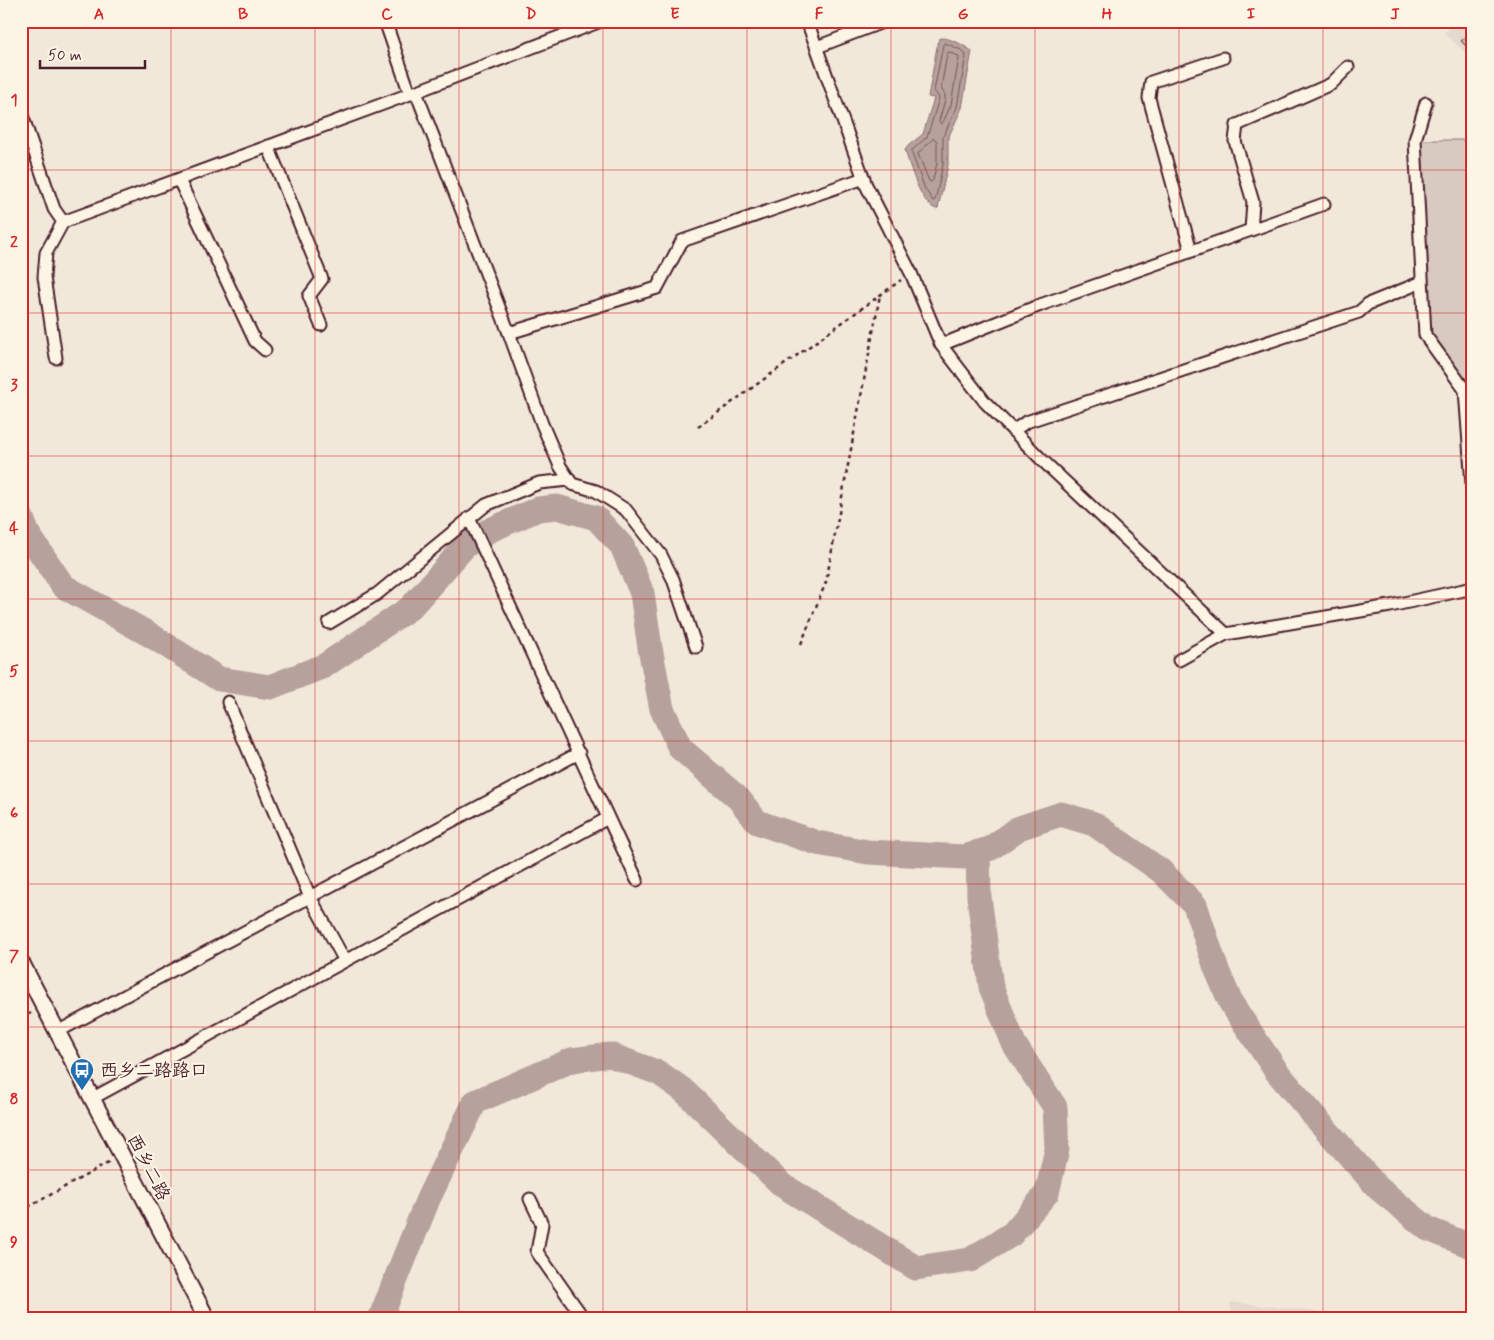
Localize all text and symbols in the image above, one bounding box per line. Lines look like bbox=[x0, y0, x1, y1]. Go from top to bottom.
text: A bbox=[94, 4, 104, 25]
text: B bbox=[238, 4, 248, 25]
text: C bbox=[381, 4, 393, 25]
text: D bbox=[525, 4, 537, 25]
text: E bbox=[670, 4, 680, 25]
text: F bbox=[815, 4, 824, 25]
text: G bbox=[958, 4, 969, 25]
text: H bbox=[1102, 4, 1113, 25]
text: I bbox=[1247, 4, 1256, 25]
text: J bbox=[1390, 4, 1400, 25]
scale bar bbox=[40, 38, 145, 70]
text: 50 m bbox=[48, 46, 82, 66]
text: 1 bbox=[10, 90, 18, 111]
text: 2 bbox=[10, 232, 18, 253]
text: 3 bbox=[10, 375, 18, 396]
text: 4 bbox=[9, 518, 19, 539]
text: 5 bbox=[9, 661, 19, 682]
text: 6 bbox=[10, 803, 18, 824]
text: 7 bbox=[9, 946, 19, 967]
bus stop icon: 西乡二路路口 bbox=[69, 1057, 95, 1091]
place label: 西乡二路路口 bbox=[100, 1059, 208, 1083]
text: 8 bbox=[9, 1089, 19, 1110]
street label: 西乡二路 bbox=[121, 1130, 175, 1205]
text: 9 bbox=[10, 1232, 18, 1253]

